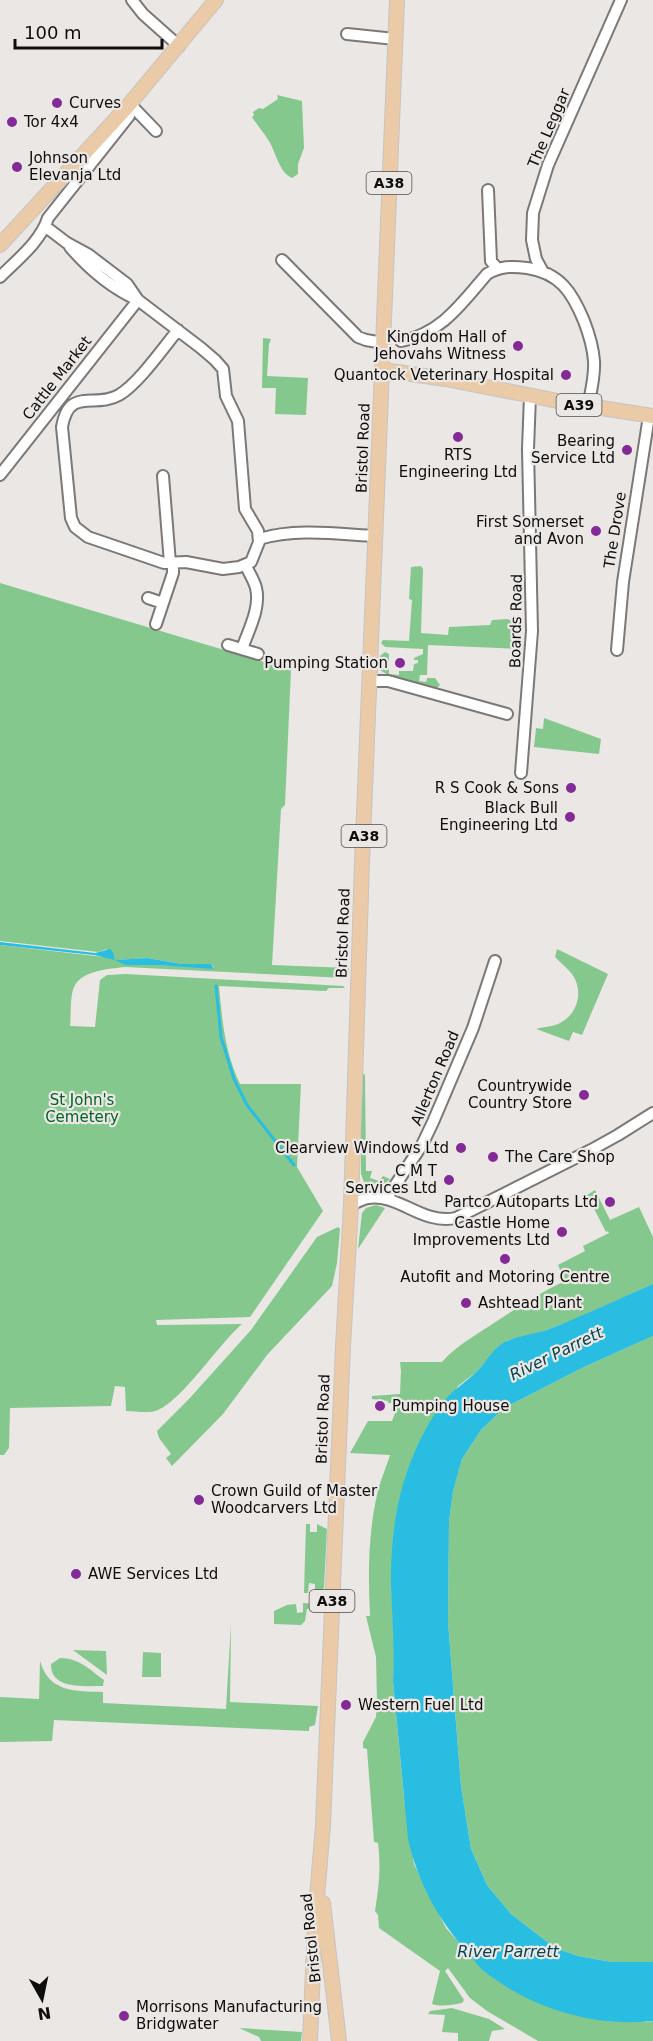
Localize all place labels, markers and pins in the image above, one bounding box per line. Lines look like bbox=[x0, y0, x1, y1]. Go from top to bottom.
place label: Curves bbox=[69, 94, 121, 112]
marker: Curves bbox=[50, 96, 64, 110]
place label: Tor 4x4 bbox=[23, 113, 79, 131]
marker: Tor 4x4 bbox=[5, 115, 19, 129]
place label: Johnson Elevanja Ltd bbox=[28, 149, 121, 184]
marker: Johnson Elevanja Ltd bbox=[10, 160, 24, 174]
place label: Kingdom Hall of Jehovahs Witness bbox=[374, 328, 507, 363]
marker: Kingdom Hall of Jehovahs Witness bbox=[511, 339, 525, 353]
place label: Quantock Veterinary Hospital bbox=[334, 366, 554, 384]
marker: Quantock Veterinary Hospital bbox=[559, 368, 573, 382]
marker: RTS Engineering Ltd bbox=[451, 430, 465, 444]
place label: Bearing Service Ltd bbox=[531, 432, 615, 467]
marker: Bearing Service Ltd bbox=[620, 443, 634, 457]
place label: RTS Engineering Ltd bbox=[399, 446, 517, 481]
place label: First Somerset and Avon bbox=[476, 513, 584, 548]
marker: First Somerset and Avon bbox=[589, 524, 603, 538]
place label: Pumping Station bbox=[264, 654, 388, 672]
marker: Pumping Station bbox=[393, 656, 407, 670]
place label: R S Cook & Sons bbox=[435, 779, 559, 797]
marker: R S Cook & Sons bbox=[564, 781, 578, 795]
place label: Black Bull Engineering Ltd bbox=[439, 799, 558, 834]
marker: Black Bull Engineering Ltd bbox=[563, 810, 577, 824]
place label: Countrywide Country Store bbox=[468, 1077, 572, 1112]
marker: Countrywide Country Store bbox=[577, 1088, 591, 1102]
place label: Clearview Windows Ltd bbox=[275, 1139, 449, 1157]
marker: Clearview Windows Ltd bbox=[454, 1141, 468, 1155]
place label: The Care Shop bbox=[504, 1148, 615, 1166]
marker: The Care Shop bbox=[486, 1150, 500, 1164]
place label: C M T Services Ltd bbox=[345, 1162, 438, 1197]
marker: C M T Services Ltd bbox=[442, 1173, 456, 1187]
place label: Partco Autoparts Ltd bbox=[444, 1193, 598, 1211]
marker: Partco Autoparts Ltd bbox=[603, 1195, 617, 1209]
place label: Castle Home Improvements Ltd bbox=[413, 1214, 550, 1249]
marker: Castle Home Improvements Ltd bbox=[555, 1225, 569, 1239]
marker: Autofit and Motoring Centre bbox=[498, 1252, 512, 1266]
place label: Autofit and Motoring Centre bbox=[400, 1268, 610, 1286]
place label: Ashtead Plant bbox=[478, 1294, 582, 1312]
marker: Ashtead Plant bbox=[459, 1296, 473, 1310]
place label: Pumping House bbox=[392, 1397, 509, 1415]
marker: Pumping House bbox=[373, 1399, 387, 1413]
place label: Crown Guild of Master Woodcarvers Ltd bbox=[211, 1482, 378, 1517]
marker: Crown Guild of Master Woodcarvers Ltd bbox=[192, 1493, 206, 1507]
place label: AWE Services Ltd bbox=[88, 1565, 218, 1583]
marker: AWE Services Ltd bbox=[69, 1567, 83, 1581]
place label: Western Fuel Ltd bbox=[358, 1696, 484, 1714]
marker: Western Fuel Ltd bbox=[339, 1698, 353, 1712]
place label: Morrisons Manufacturing Bridgwater bbox=[136, 1998, 322, 2033]
marker: Morrisons Manufacturing Bridgwater bbox=[117, 2009, 131, 2023]

